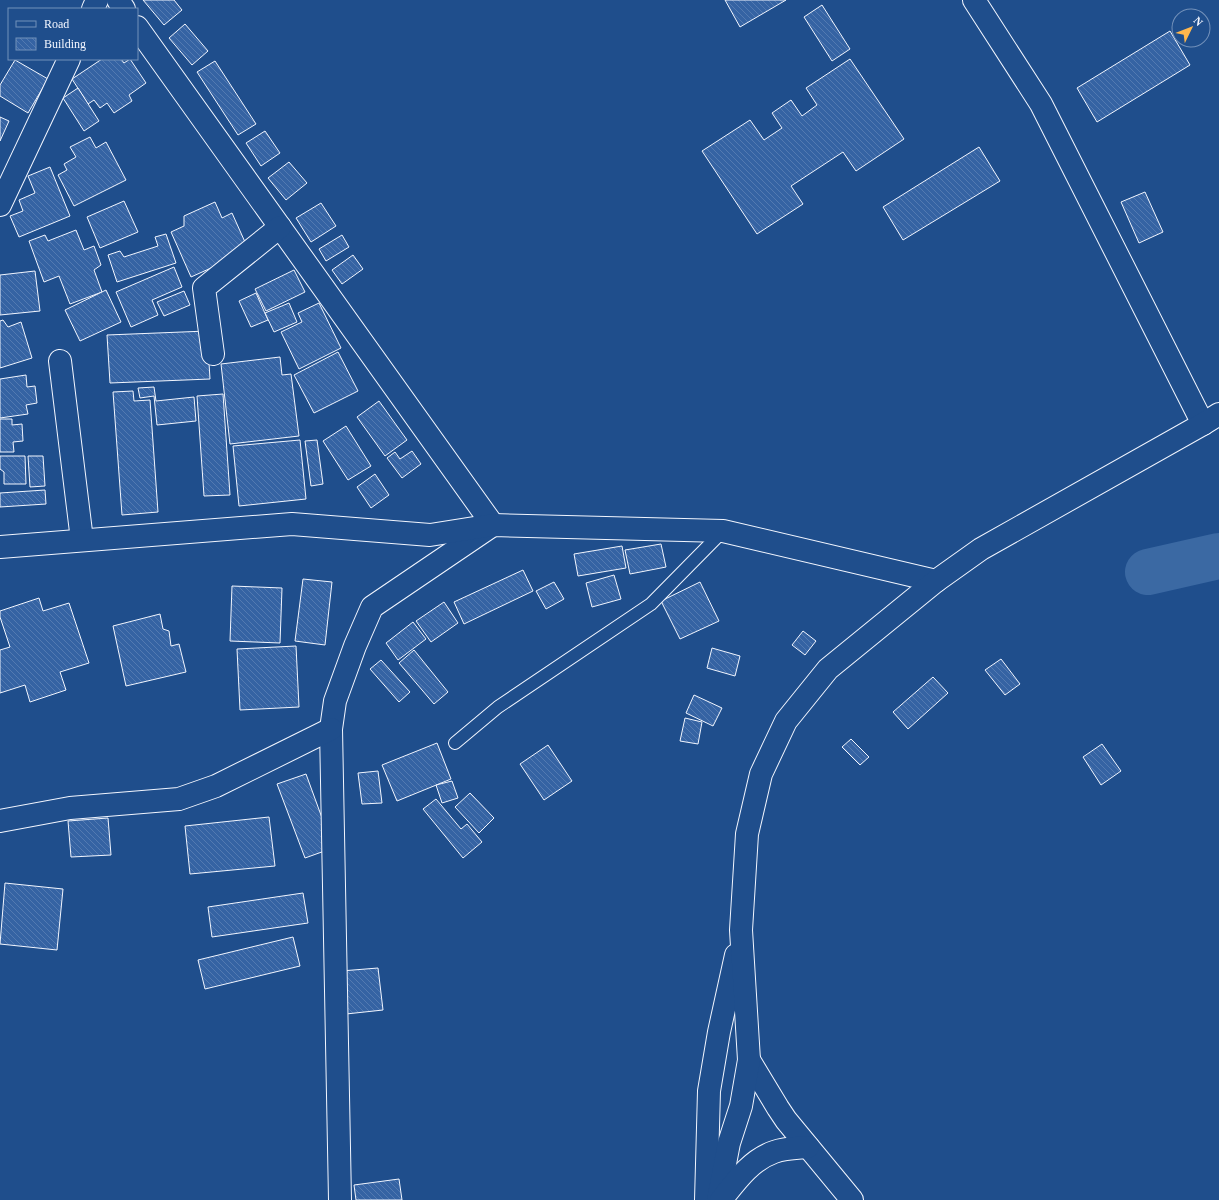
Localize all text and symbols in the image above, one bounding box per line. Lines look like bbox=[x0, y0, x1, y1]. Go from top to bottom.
legend bbox=[8, 8, 138, 60]
north arrow bbox=[1171, 8, 1211, 48]
text: N bbox=[1191, 14, 1205, 28]
text: Road bbox=[44, 17, 69, 31]
text: Building bbox=[44, 37, 86, 51]

